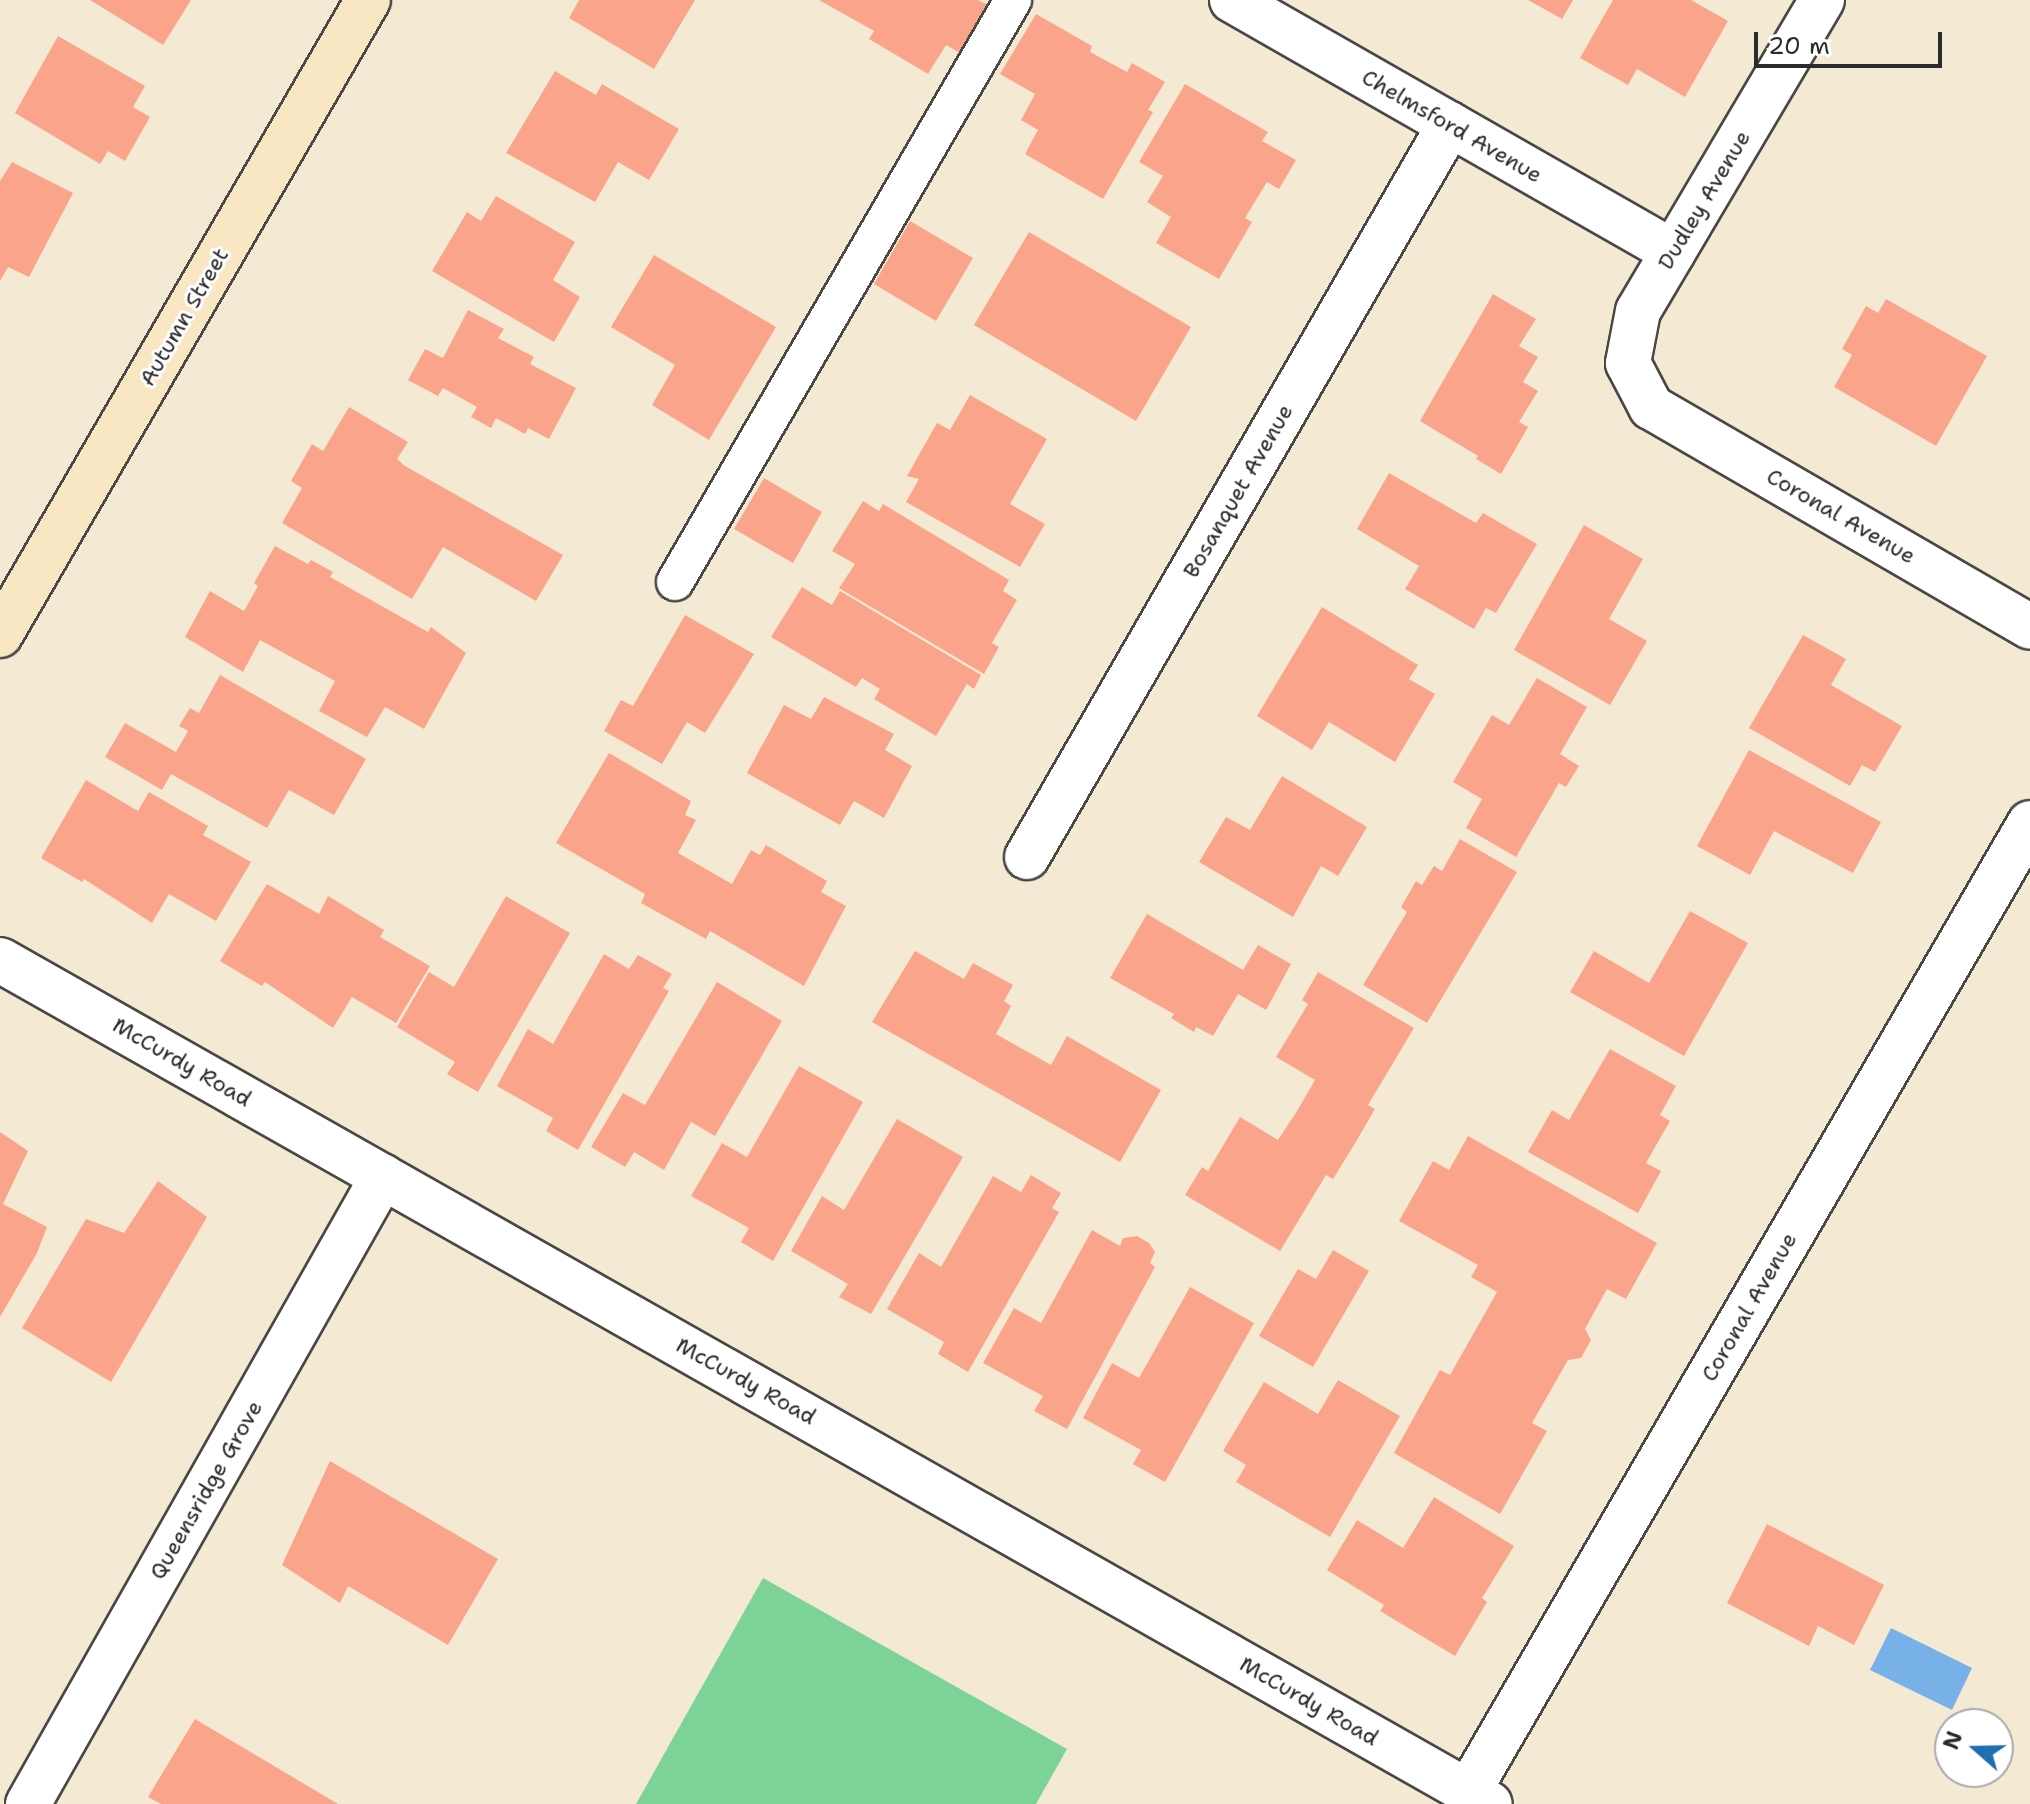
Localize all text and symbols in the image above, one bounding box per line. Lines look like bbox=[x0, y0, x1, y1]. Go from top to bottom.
scale bar bbox=[1758, 16, 1946, 66]
text: 20 m bbox=[1768, 30, 1830, 62]
street label: Chelmsford Avenue bbox=[1357, 64, 1547, 188]
street label: Dudley Avenue bbox=[1652, 126, 1756, 274]
street label: Autumn Street bbox=[134, 243, 234, 391]
street label: Bosanquet Avenue bbox=[1178, 400, 1298, 582]
street label: Coronal Avenue bbox=[1762, 463, 1920, 569]
street label: McCurdy Road bbox=[108, 1012, 256, 1112]
street label: Coronal Avenue bbox=[1696, 1228, 1802, 1386]
street label: McCurdy Road bbox=[672, 1332, 820, 1430]
street label: Queensridge Grove bbox=[144, 1396, 268, 1584]
street label: McCurdy Road bbox=[1235, 1651, 1383, 1751]
north arrow bbox=[1934, 1708, 2014, 1788]
text: N bbox=[1936, 1727, 1969, 1753]

